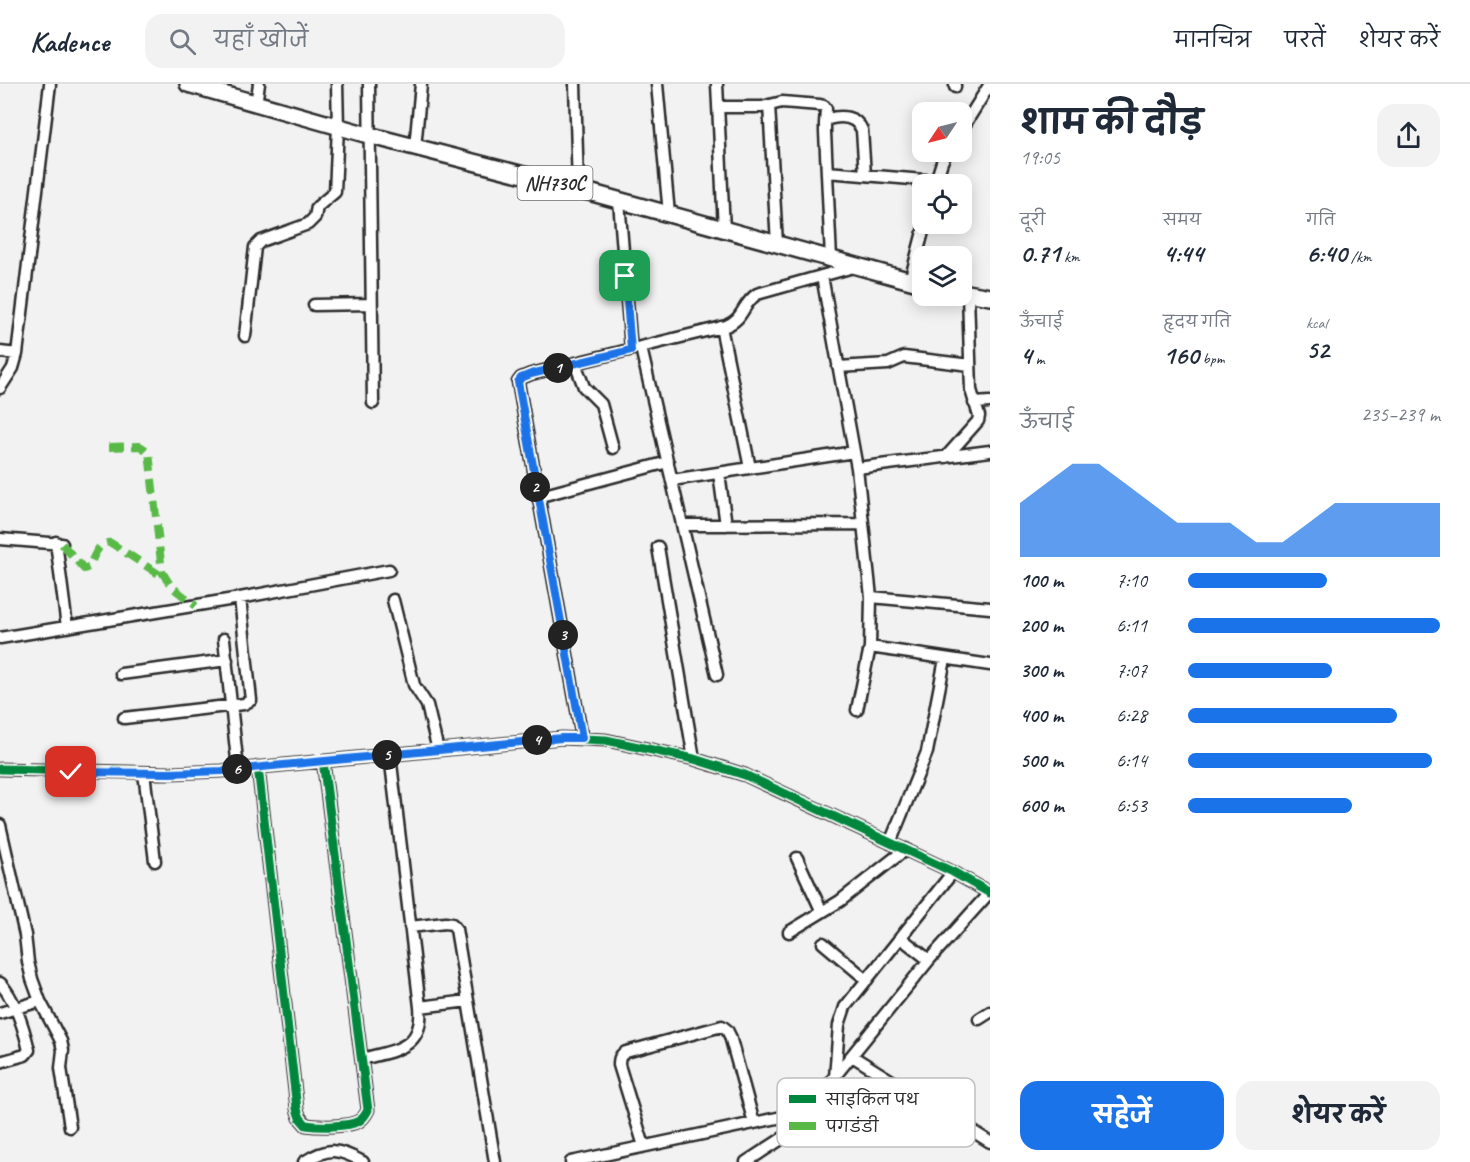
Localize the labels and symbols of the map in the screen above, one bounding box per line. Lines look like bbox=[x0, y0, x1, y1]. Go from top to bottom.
north arrow bbox=[912, 102, 972, 162]
road number: NH730C bbox=[518, 166, 592, 200]
pin bbox=[599, 250, 650, 301]
pin: 1 bbox=[543, 353, 573, 383]
pin: 2 bbox=[520, 472, 550, 502]
pin: 3 bbox=[548, 620, 578, 650]
pin: 4 bbox=[522, 725, 552, 755]
pin: 5 bbox=[372, 740, 402, 770]
pin bbox=[45, 746, 96, 797]
pin: 6 bbox=[222, 754, 252, 784]
legend bbox=[777, 1078, 975, 1147]
text: साइकिल पथ bbox=[825, 1088, 920, 1110]
text: पगडंडी bbox=[825, 1115, 880, 1137]

